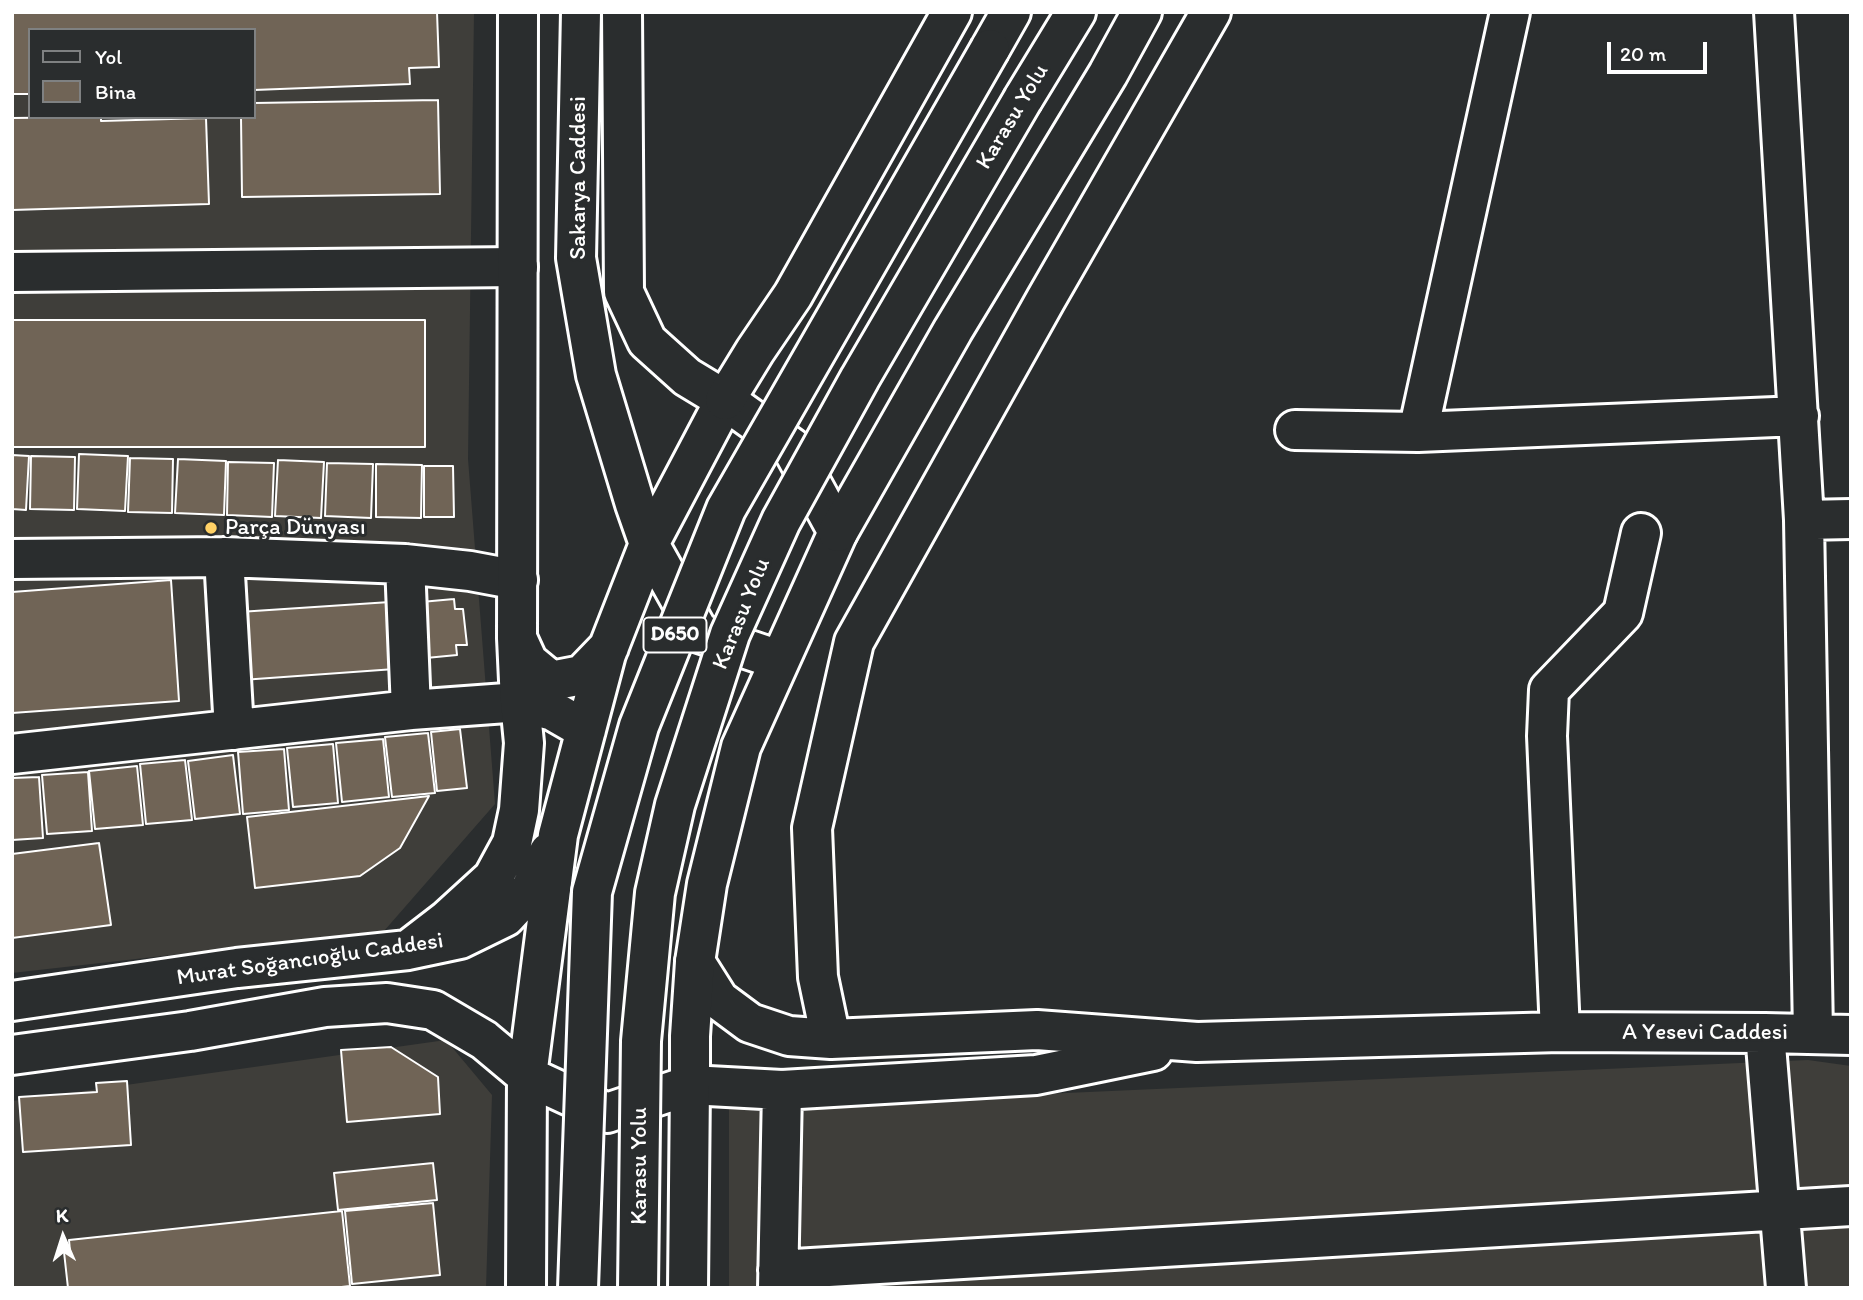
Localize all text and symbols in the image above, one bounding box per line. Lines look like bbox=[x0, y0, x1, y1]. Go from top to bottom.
legend bbox=[28, 28, 256, 119]
scale bar bbox=[1611, 28, 1711, 72]
text: 20 m bbox=[1620, 41, 1666, 66]
text: Yol bbox=[95, 44, 122, 69]
street label: Karasu Yolu bbox=[971, 59, 1055, 175]
text: Bina bbox=[95, 79, 136, 104]
street label: Sakarya Caddesi bbox=[565, 96, 593, 260]
place label: Parça Dünyası bbox=[225, 514, 366, 542]
marker: Parça Dünyası bbox=[203, 520, 219, 536]
street label: Karasu Yolu bbox=[707, 554, 777, 674]
road number: D650 bbox=[644, 618, 706, 652]
street label: Murat Soğancıoğlu Caddesi bbox=[175, 928, 445, 992]
street label: A Yesevi Caddesi bbox=[1622, 1019, 1788, 1047]
street label: Karasu Yolu bbox=[626, 1107, 654, 1225]
north arrow bbox=[28, 1202, 98, 1272]
text: K bbox=[55, 1204, 69, 1227]

